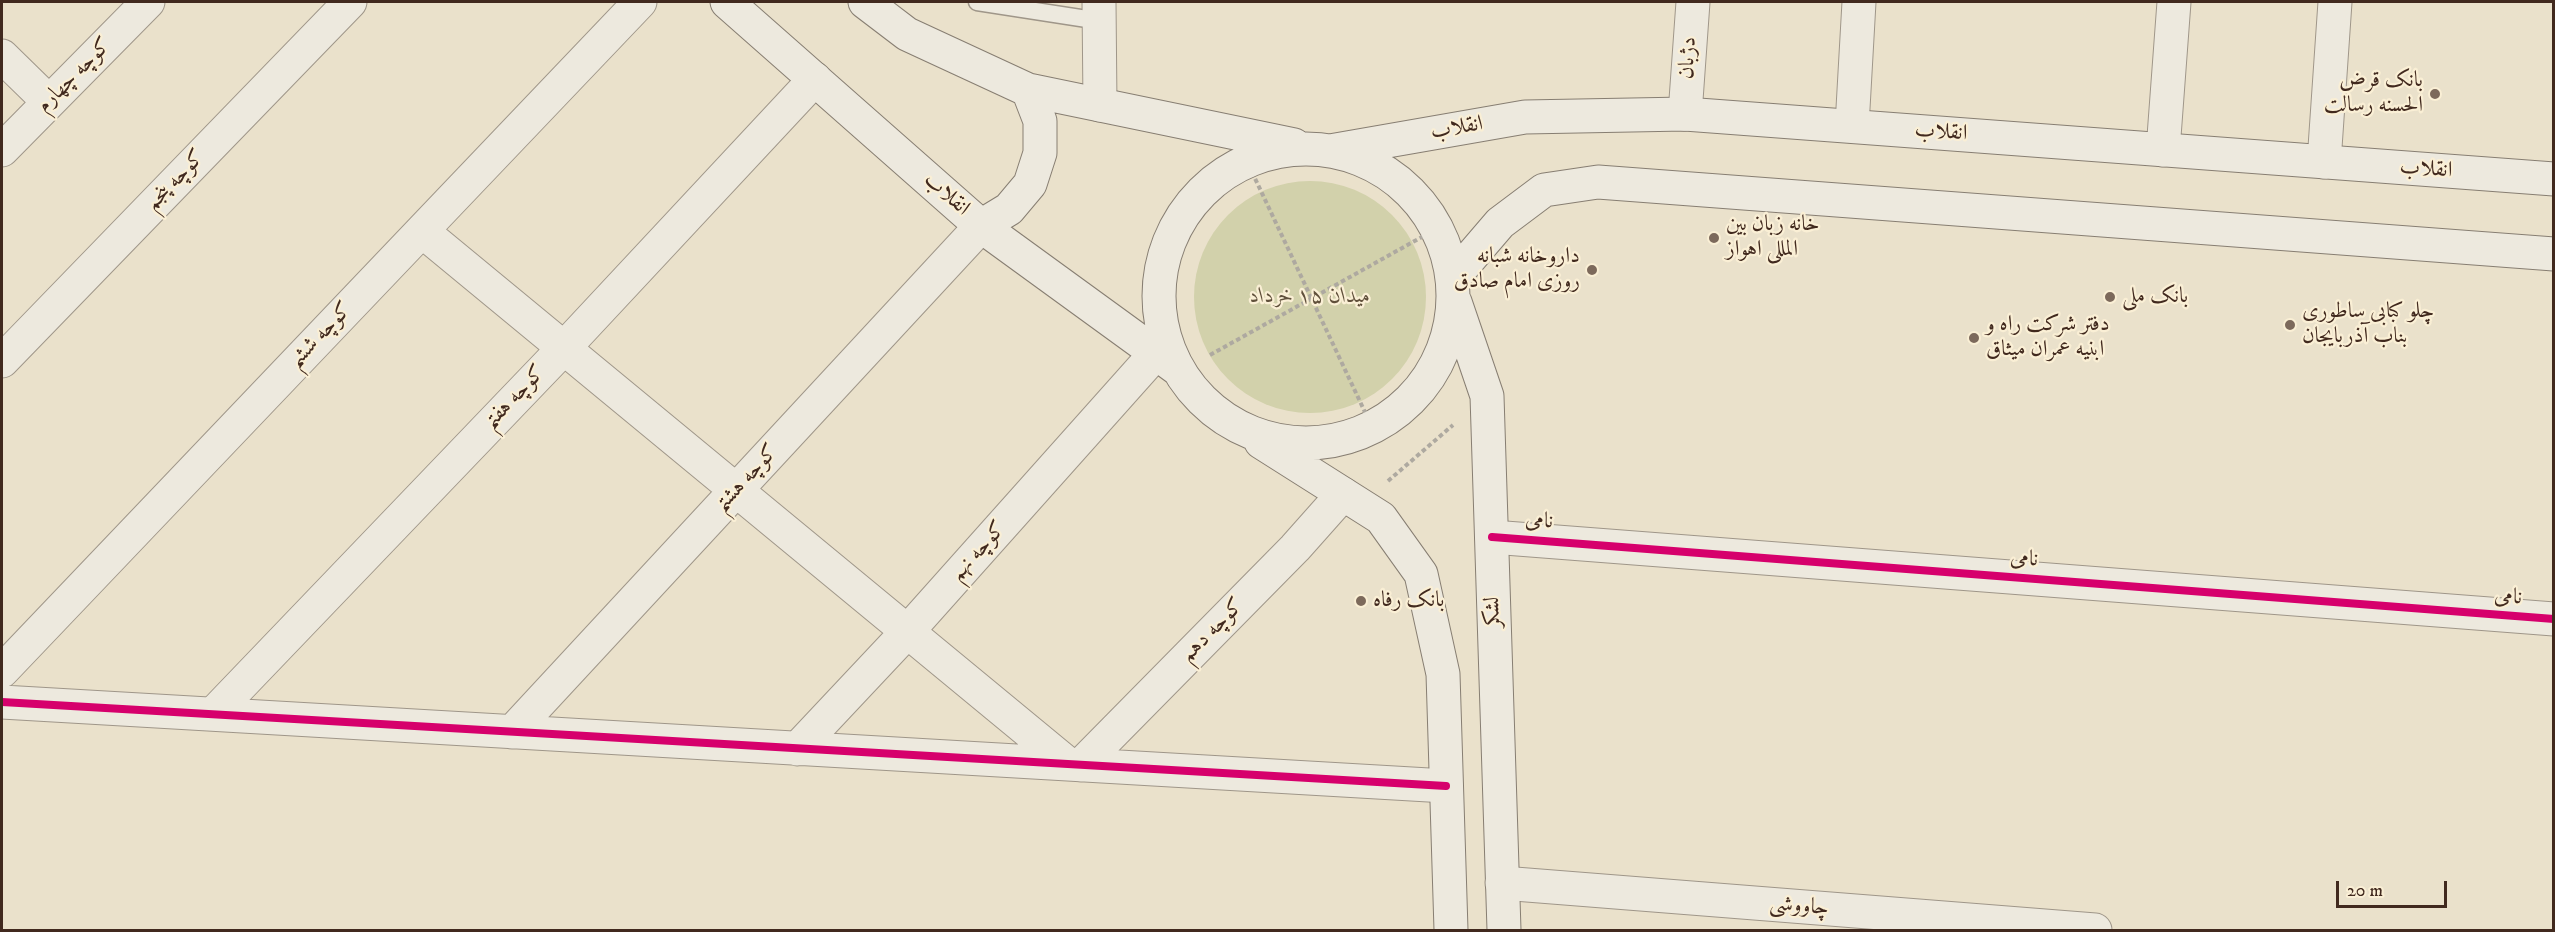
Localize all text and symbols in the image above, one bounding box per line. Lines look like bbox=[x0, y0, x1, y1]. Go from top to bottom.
street label: کوچه چهارم bbox=[32, 33, 118, 119]
street label: دژبان bbox=[1674, 36, 1704, 80]
place label: بانک قرض الحسنه رسالت bbox=[2324, 68, 2423, 119]
marker: بانک قرض الحسنه رسالت bbox=[2428, 87, 2442, 101]
street label: انقلاب bbox=[1429, 111, 1485, 147]
street label: انقلاب bbox=[1914, 118, 1968, 148]
street label: کوچه پنجم bbox=[140, 145, 212, 217]
street label: انقلاب bbox=[2399, 155, 2453, 185]
street label: انقلاب bbox=[917, 168, 975, 222]
place label: خانه زبان بین المللی اهواز bbox=[1726, 212, 1820, 264]
marker: خانه زبان بین المللی اهواز bbox=[1707, 231, 1721, 245]
place label: داروخانه شبانه روزی امام صادق bbox=[1454, 244, 1580, 296]
marker: داروخانه شبانه روزی امام صادق bbox=[1585, 263, 1599, 277]
park label: میدان ۱۵ خرداد bbox=[1250, 284, 1370, 310]
place label: بانک ملی bbox=[2122, 284, 2188, 310]
marker: بانک ملی bbox=[2103, 290, 2117, 304]
street label: کوچه ششم bbox=[283, 297, 359, 375]
place label: چلو کبابی ساطوری بناب آذربایجان bbox=[2302, 299, 2434, 350]
place label: دفتر شرکت راه و ابنیه عمران میثاق bbox=[1986, 312, 2110, 364]
marker: چلو کبابی ساطوری بناب آذربایجان bbox=[2283, 318, 2297, 332]
marker: دفتر شرکت راه و ابنیه عمران میثاق bbox=[1967, 331, 1981, 345]
street label: کوچه هفتم bbox=[478, 360, 552, 436]
street label: کوچه هشتم bbox=[709, 440, 785, 518]
street label: نامی bbox=[1524, 508, 1554, 536]
street label: کوچه نهم bbox=[945, 517, 1013, 587]
street label: نامی bbox=[2009, 546, 2039, 574]
street label: نامی bbox=[2493, 584, 2523, 612]
place label: بانک رفاه bbox=[1373, 588, 1444, 614]
street label: کوچه دهم bbox=[1175, 593, 1251, 669]
marker: بانک رفاه bbox=[1354, 594, 1368, 608]
street label: لشکر bbox=[1480, 596, 1508, 628]
scale bar bbox=[2339, 869, 2450, 907]
text: 20 m bbox=[2347, 880, 2383, 902]
street label: چاووشی bbox=[1768, 891, 1830, 923]

